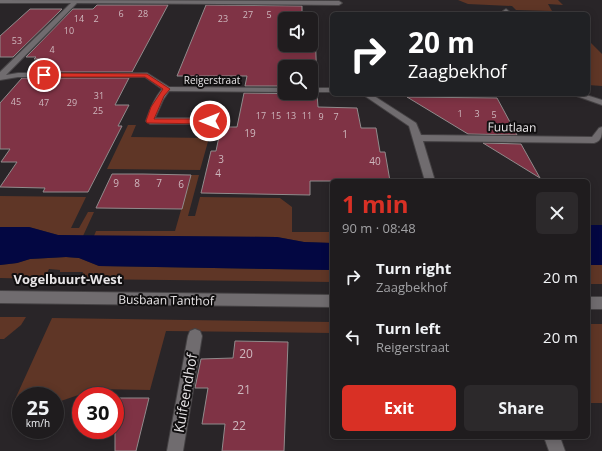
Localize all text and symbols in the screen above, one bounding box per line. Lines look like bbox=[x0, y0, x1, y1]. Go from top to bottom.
house number: 6 bbox=[118, 7, 124, 20]
house number: 28 bbox=[138, 7, 148, 20]
house number: 27 bbox=[243, 8, 253, 21]
house number: 5 bbox=[266, 8, 272, 21]
house number: 14 bbox=[74, 12, 84, 25]
house number: 2 bbox=[93, 12, 99, 25]
house number: 23 bbox=[218, 12, 228, 25]
map controls bbox=[278, 12, 318, 100]
button: sound bbox=[278, 12, 318, 52]
text: 20 m bbox=[408, 23, 475, 61]
house number: 10 bbox=[64, 24, 74, 37]
icon: right bbox=[342, 28, 394, 80]
house number: 53 bbox=[12, 34, 22, 47]
house number: 4 bbox=[49, 43, 55, 56]
pin bbox=[27, 58, 61, 92]
text: Zaagbekhof bbox=[408, 59, 507, 83]
button: search bbox=[278, 60, 318, 100]
icon: arrive bbox=[33, 64, 55, 86]
street label: Reigerstraat bbox=[184, 73, 241, 87]
house number: 31 bbox=[94, 89, 104, 102]
house number: 45 bbox=[11, 95, 21, 108]
house number: 47 bbox=[39, 96, 49, 109]
house number: 29 bbox=[67, 96, 77, 109]
position arrow bbox=[189, 100, 231, 142]
house number: 25 bbox=[93, 104, 103, 117]
house number: 1 bbox=[457, 107, 463, 120]
house number: 3 bbox=[474, 107, 480, 120]
house number: 5 bbox=[491, 108, 497, 121]
house number: 17 bbox=[256, 109, 266, 122]
house number: 15 bbox=[271, 109, 281, 122]
house number: 13 bbox=[286, 109, 296, 122]
house number: 11 bbox=[302, 109, 312, 122]
house number: 9 bbox=[318, 110, 324, 123]
house number: 7 bbox=[333, 110, 339, 123]
street label: Fuutlaan bbox=[487, 118, 537, 136]
house number: 19 bbox=[244, 126, 256, 140]
house number: 1 bbox=[342, 127, 348, 141]
house number: 3 bbox=[218, 152, 224, 166]
house number: 40 bbox=[369, 154, 381, 168]
house number: 4 bbox=[215, 166, 221, 180]
house number: 9 bbox=[113, 176, 119, 190]
house number: 8 bbox=[134, 176, 140, 190]
house number: 7 bbox=[156, 176, 162, 190]
house number: 6 bbox=[178, 177, 184, 191]
text: 1 min bbox=[342, 187, 409, 220]
button: close bbox=[536, 192, 578, 234]
text: 90 m · 08:48 bbox=[342, 219, 416, 237]
text: Turn right bbox=[376, 258, 451, 278]
icon: right bbox=[342, 266, 364, 288]
text: 20 m bbox=[543, 267, 578, 287]
district label: Vogelbuurt-West bbox=[14, 270, 123, 288]
text: Zaagbekhof bbox=[376, 278, 447, 296]
street label: Busbaan Tanthof bbox=[118, 291, 215, 309]
text: Turn left bbox=[376, 318, 441, 338]
icon: left bbox=[342, 326, 364, 348]
text: 20 m bbox=[543, 327, 578, 347]
text: Reigerstraat bbox=[376, 338, 450, 356]
house number: 20 bbox=[239, 345, 253, 362]
street label: Kuifeendhof bbox=[169, 351, 202, 434]
house number: 21 bbox=[237, 381, 251, 398]
button: Exit bbox=[342, 385, 456, 431]
button: Share bbox=[464, 385, 578, 431]
speed limit sign: 30 bbox=[72, 387, 124, 439]
text: 25 bbox=[27, 394, 49, 421]
text: km/h bbox=[26, 416, 50, 430]
house number: 22 bbox=[232, 417, 246, 434]

